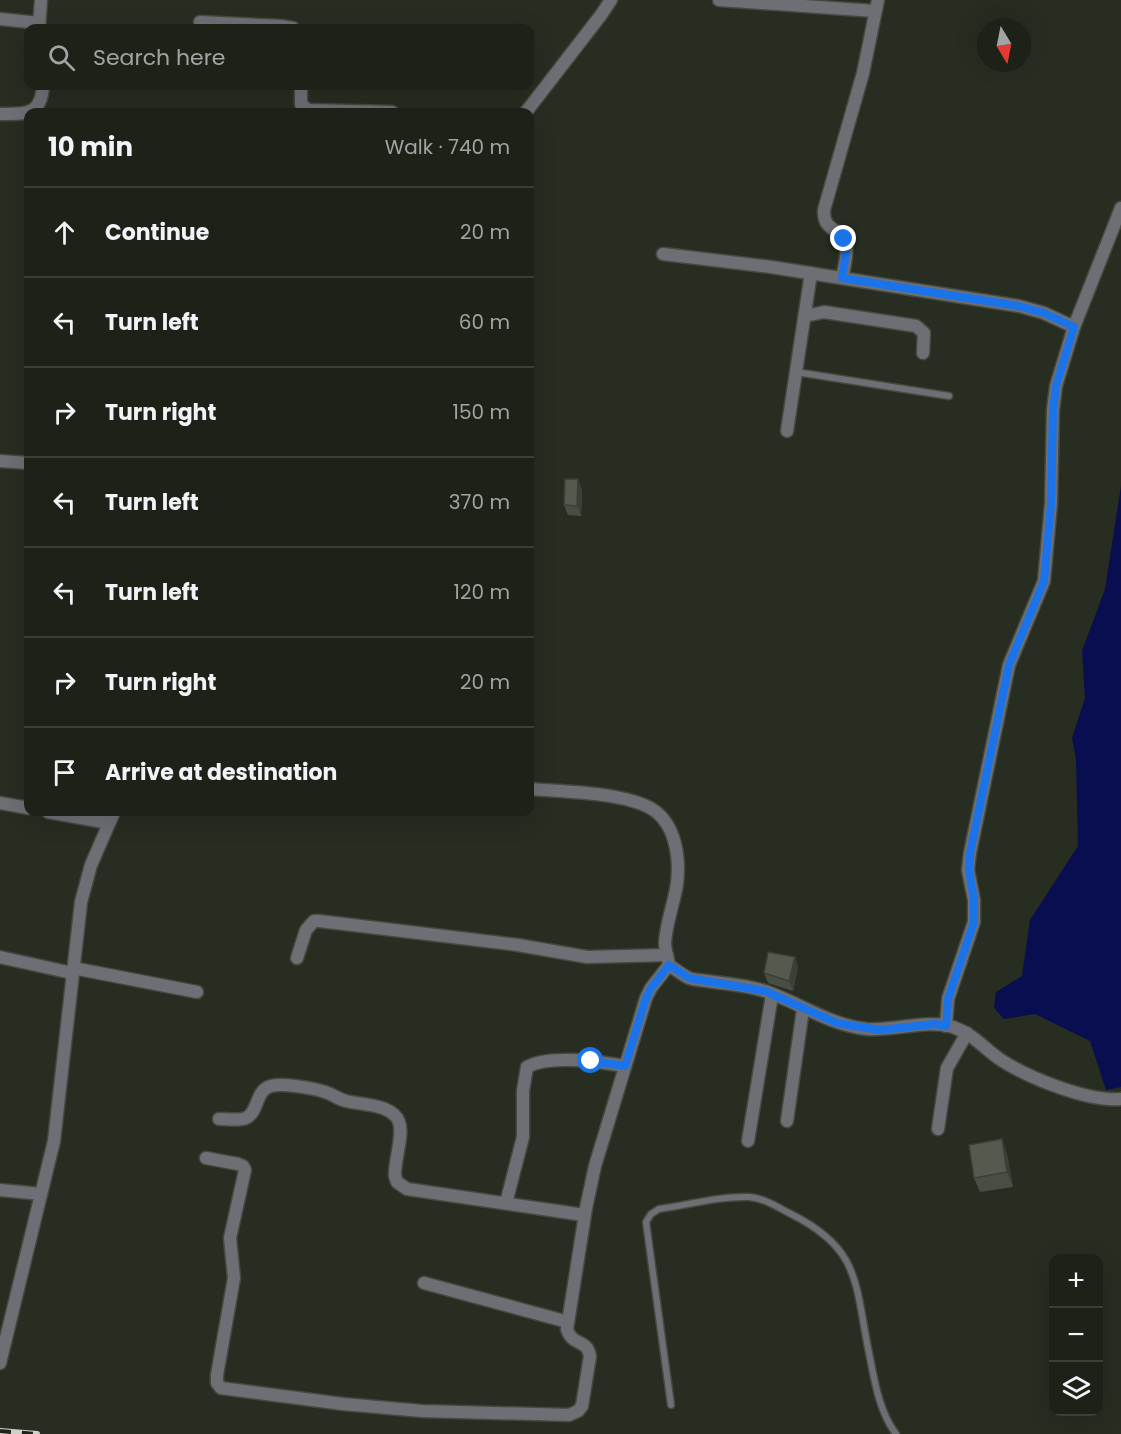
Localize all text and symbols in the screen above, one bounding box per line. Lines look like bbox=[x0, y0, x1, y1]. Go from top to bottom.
north arrow bbox=[977, 18, 1031, 72]
search box bbox=[24, 24, 534, 90]
icon: search bbox=[45, 41, 78, 74]
text: Search here bbox=[93, 42, 226, 73]
text: 10 min bbox=[48, 129, 133, 165]
text: Walk · 740 m bbox=[385, 133, 510, 161]
icon: ahead bbox=[48, 216, 81, 249]
text: Continue bbox=[105, 217, 209, 248]
text: 20 m bbox=[460, 218, 510, 246]
route end bbox=[830, 225, 856, 251]
icon: left bbox=[48, 306, 81, 339]
text: Turn left bbox=[105, 307, 199, 338]
text: 60 m bbox=[459, 308, 510, 336]
icon: right bbox=[48, 396, 81, 429]
text: Turn right bbox=[105, 397, 216, 428]
text: 150 m bbox=[453, 398, 510, 426]
icon: left bbox=[48, 486, 81, 519]
text: Turn left bbox=[105, 487, 199, 518]
text: 370 m bbox=[449, 488, 510, 516]
icon: left bbox=[48, 576, 81, 609]
text: Turn left bbox=[105, 577, 199, 608]
text: 120 m bbox=[454, 578, 510, 606]
icon: right bbox=[48, 666, 81, 699]
text: Turn right bbox=[105, 667, 216, 698]
text: 20 m bbox=[460, 668, 510, 696]
icon: arrive bbox=[48, 756, 81, 789]
text: Arrive at destination bbox=[105, 757, 337, 788]
route start bbox=[577, 1047, 603, 1073]
map controls bbox=[1049, 1254, 1103, 1416]
button: + bbox=[1049, 1254, 1103, 1308]
button: − bbox=[1049, 1308, 1103, 1362]
button: layers bbox=[1049, 1362, 1103, 1416]

